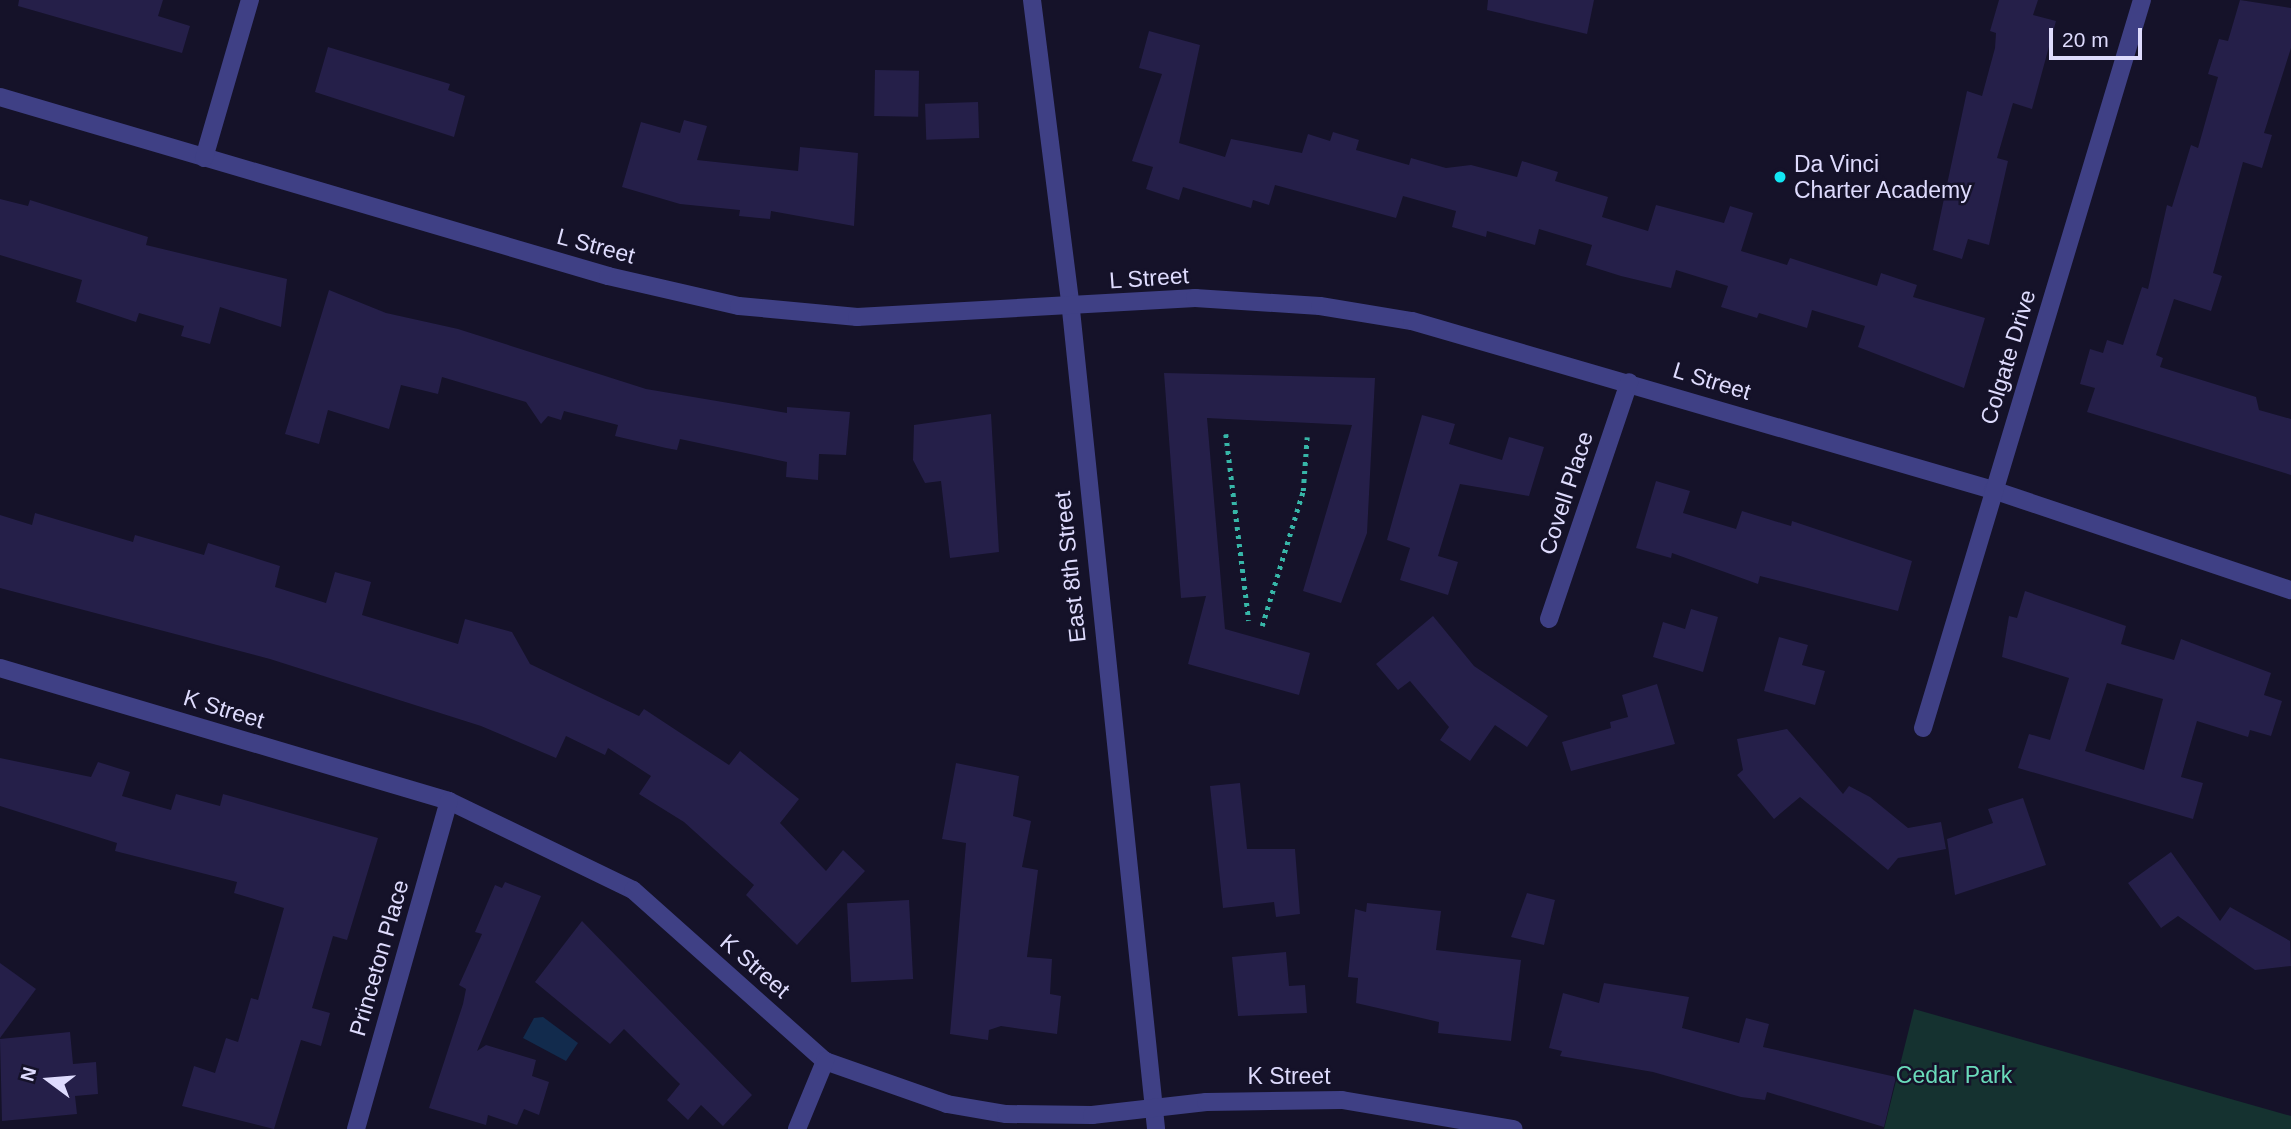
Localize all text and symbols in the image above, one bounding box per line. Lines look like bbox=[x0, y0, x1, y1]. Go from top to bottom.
scale bar bbox=[2053, 14, 2146, 58]
text: 20 m bbox=[2062, 28, 2109, 51]
place label: Da Vinci Charter Academy bbox=[1794, 150, 1973, 204]
marker: Da Vinci Charter Academy bbox=[1772, 169, 1788, 185]
street label: L Street bbox=[554, 222, 638, 270]
street label: L Street bbox=[1108, 261, 1190, 295]
street label: Colgate Drive bbox=[1974, 286, 2042, 428]
street label: L Street bbox=[1669, 356, 1755, 406]
street label: Covell Place bbox=[1533, 428, 1599, 558]
street label: East 8th Street bbox=[1048, 490, 1092, 644]
street label: K Street bbox=[180, 684, 268, 734]
street label: Princeton Place bbox=[344, 877, 414, 1039]
street label: K Street bbox=[715, 928, 795, 1004]
north arrow bbox=[14, 1045, 84, 1115]
park label: Cedar Park bbox=[1896, 1061, 2012, 1089]
street label: K Street bbox=[1247, 1062, 1331, 1090]
text: N bbox=[16, 1065, 40, 1084]

